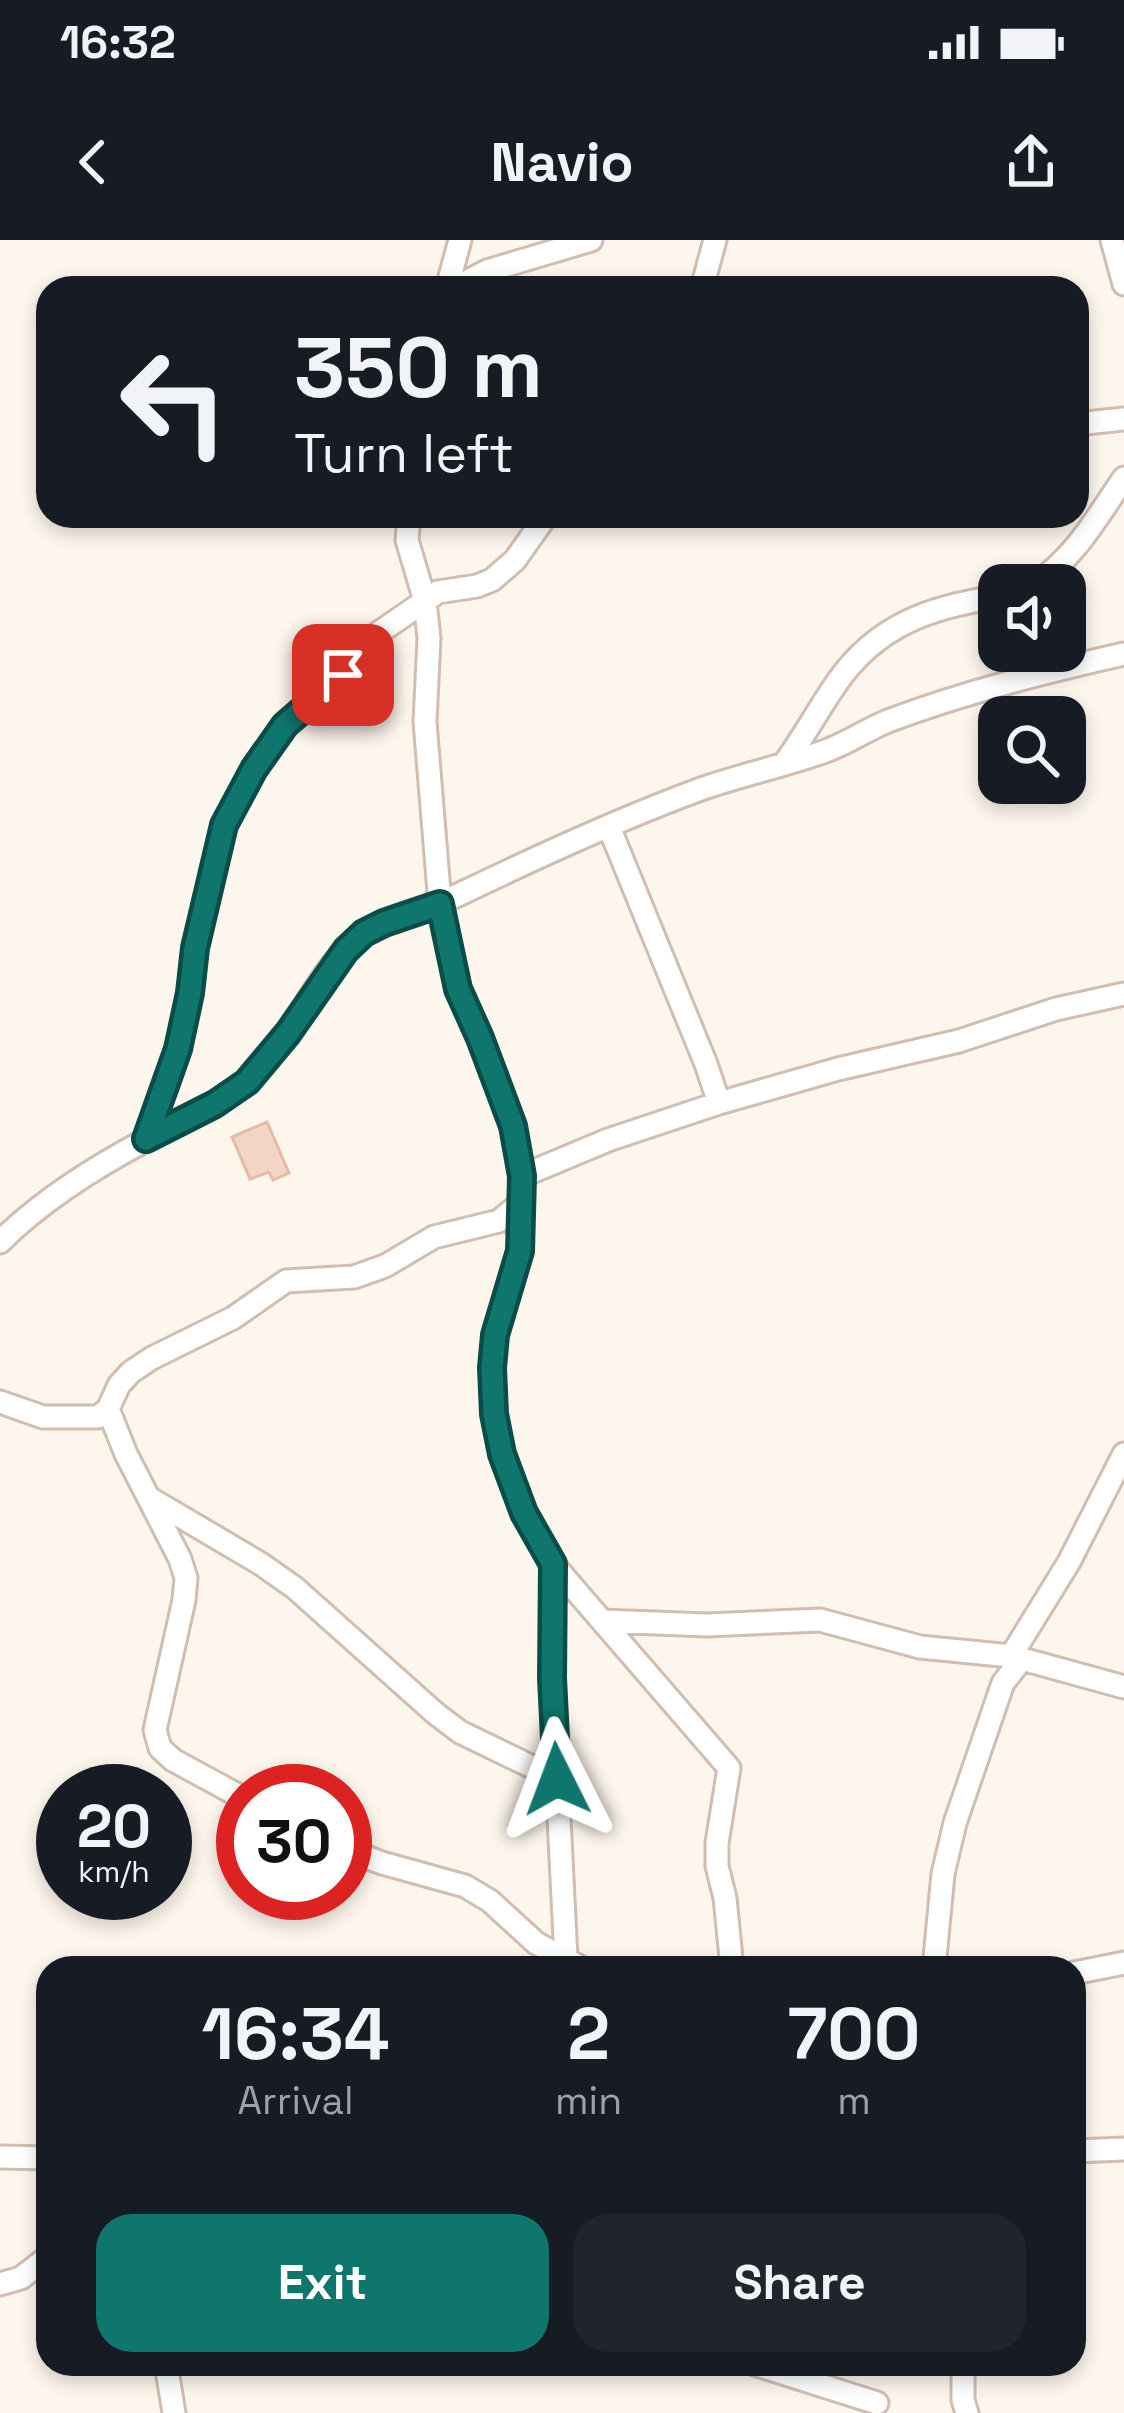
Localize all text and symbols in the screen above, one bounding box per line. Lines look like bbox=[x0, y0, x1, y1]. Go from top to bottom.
text: 16:32 bbox=[60, 14, 176, 71]
text: Navio bbox=[491, 128, 633, 197]
icon: back bbox=[60, 129, 126, 195]
icon: share bbox=[998, 129, 1064, 195]
text: 350 m bbox=[294, 314, 543, 422]
icon: left bbox=[96, 324, 252, 480]
text: Turn left bbox=[294, 419, 514, 488]
map controls bbox=[978, 564, 1086, 804]
button: sound bbox=[978, 564, 1086, 672]
pin bbox=[292, 624, 394, 726]
icon: arrive bbox=[310, 642, 376, 708]
button: search bbox=[978, 696, 1086, 804]
position arrow bbox=[494, 1716, 620, 1842]
speed limit sign: 30 bbox=[216, 1764, 372, 1920]
text: 20 bbox=[77, 1788, 151, 1865]
text: km/h bbox=[78, 1852, 150, 1891]
text: 16:34 bbox=[201, 1988, 390, 2080]
text: 2 bbox=[567, 1988, 610, 2080]
text: 700 bbox=[788, 1988, 920, 2080]
text: Arrival bbox=[238, 2076, 353, 2125]
text: min bbox=[555, 2076, 622, 2125]
text: m bbox=[837, 2076, 871, 2125]
button: Exit bbox=[96, 2214, 549, 2352]
button: Share bbox=[573, 2214, 1026, 2352]

